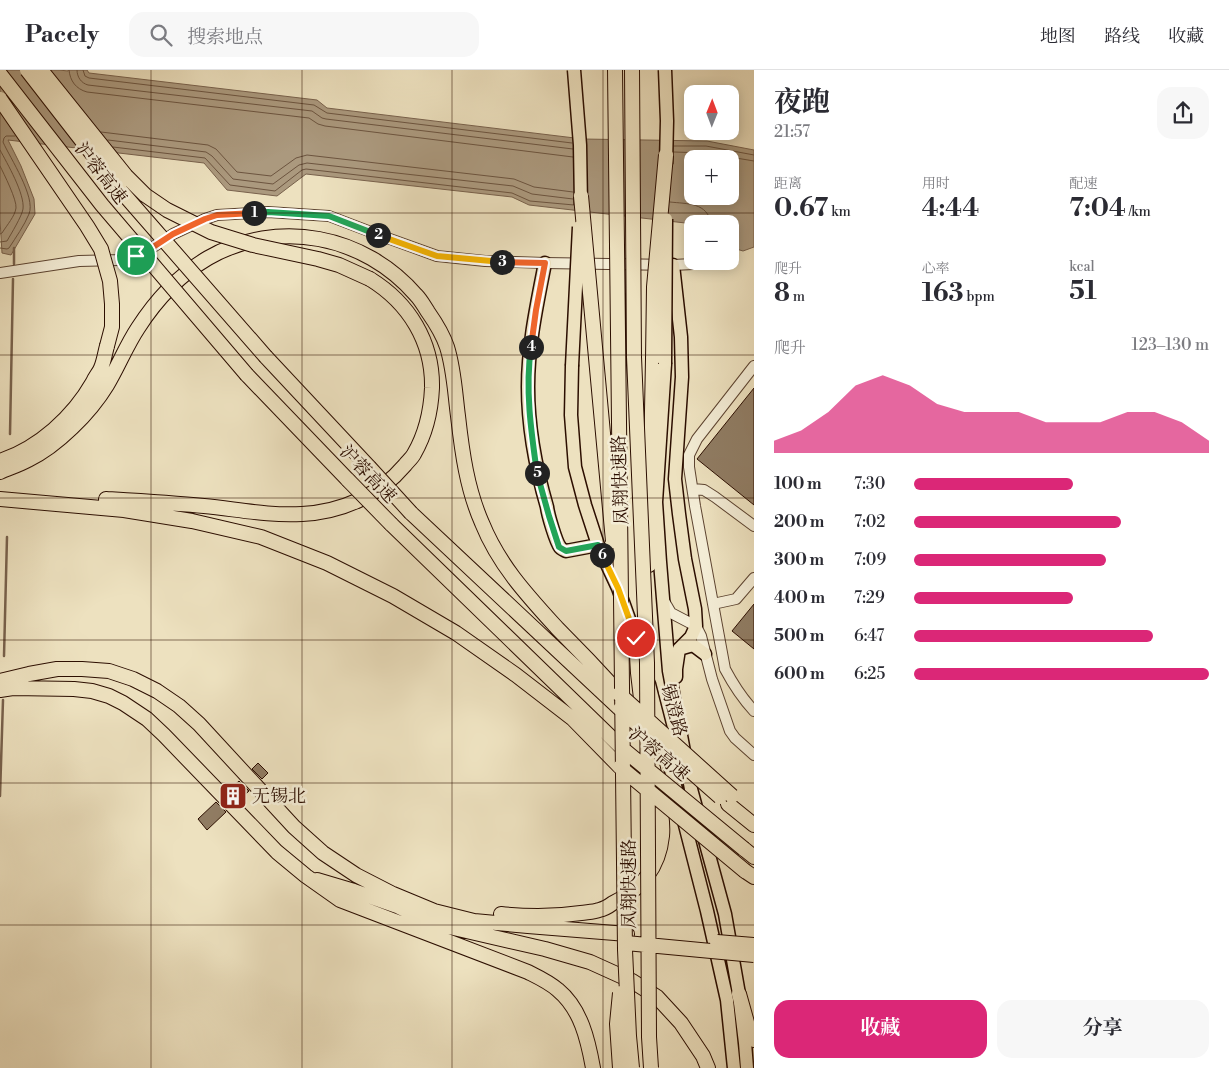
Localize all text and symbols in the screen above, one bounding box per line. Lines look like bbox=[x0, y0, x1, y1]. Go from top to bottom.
search box bbox=[129, 12, 479, 57]
text: Pacely bbox=[25, 20, 99, 50]
icon: search bbox=[147, 21, 175, 49]
text: 搜索地点 bbox=[187, 25, 263, 49]
text: 地图 bbox=[1040, 25, 1076, 48]
text: 路线 bbox=[1104, 25, 1140, 48]
text: 收藏 bbox=[1168, 25, 1204, 48]
north arrow bbox=[684, 85, 739, 140]
map controls bbox=[684, 85, 739, 270]
text: 夜跑 bbox=[774, 85, 830, 120]
button: share bbox=[1157, 87, 1209, 139]
text: 21:57 bbox=[774, 122, 810, 142]
street label: 沪蓉高速 bbox=[69, 138, 132, 209]
button: + bbox=[684, 150, 739, 205]
text: 距离 bbox=[774, 175, 802, 193]
text: 用时 bbox=[922, 175, 950, 193]
text: 配速 bbox=[1069, 175, 1097, 193]
text: 0.67 bbox=[774, 193, 828, 224]
text: 4:44 bbox=[922, 193, 979, 224]
text: 7:04 bbox=[1069, 193, 1126, 224]
pin: 1 bbox=[242, 200, 266, 226]
text: km bbox=[828, 203, 851, 221]
text: /km bbox=[1126, 203, 1151, 221]
text: 1 bbox=[251, 204, 258, 222]
button: − bbox=[684, 215, 739, 270]
pin: 2 bbox=[366, 222, 390, 248]
text: 2 bbox=[374, 226, 383, 244]
pin bbox=[115, 235, 157, 277]
icon: arrive bbox=[122, 242, 150, 270]
pin: 3 bbox=[490, 250, 514, 274]
text: 3 bbox=[498, 253, 507, 271]
text: kcal bbox=[1069, 258, 1095, 276]
text: 爬升 bbox=[774, 260, 802, 278]
text: 心率 bbox=[922, 260, 950, 278]
text: 51 bbox=[1069, 276, 1097, 307]
text: 8 bbox=[774, 278, 790, 309]
text: 163 bbox=[922, 278, 964, 309]
text: m bbox=[790, 288, 805, 306]
text: bpm bbox=[964, 288, 995, 306]
pin: 4 bbox=[518, 334, 544, 360]
text: 123–130 m bbox=[1132, 335, 1209, 355]
text: 4 bbox=[527, 338, 536, 356]
text: 爬升 bbox=[774, 338, 806, 358]
street label: 凤翔快速路 bbox=[607, 435, 634, 525]
street label: 沪蓉高速 bbox=[334, 440, 401, 508]
pin: 5 bbox=[524, 460, 550, 486]
text: 5 bbox=[533, 464, 542, 482]
text: 100 m bbox=[774, 474, 822, 494]
text: 7:30 bbox=[854, 474, 885, 494]
text: 200 m bbox=[774, 512, 824, 532]
text: 7:02 bbox=[854, 512, 885, 532]
pin: 6 bbox=[590, 542, 614, 568]
text: 6 bbox=[598, 546, 607, 564]
text: 300 m bbox=[774, 550, 824, 570]
text: 7:09 bbox=[854, 550, 886, 570]
text: 400 m bbox=[774, 588, 825, 608]
text: 7:29 bbox=[854, 588, 885, 608]
pin bbox=[615, 617, 657, 659]
icon: check bbox=[622, 624, 650, 652]
text: 500 m bbox=[774, 626, 824, 646]
text: 6:47 bbox=[854, 626, 884, 646]
text: 600 m bbox=[774, 664, 824, 684]
text: 6:25 bbox=[854, 664, 885, 684]
street label: 锡澄路 bbox=[655, 681, 692, 739]
street label: 沪蓉高速 bbox=[624, 722, 694, 786]
building icon: 无锡北 bbox=[218, 781, 248, 811]
place label: 无锡北 bbox=[252, 785, 306, 808]
street label: 凤翔快速路 bbox=[618, 839, 641, 929]
button: 收藏 bbox=[774, 1000, 987, 1058]
button: 分享 bbox=[997, 1000, 1209, 1058]

